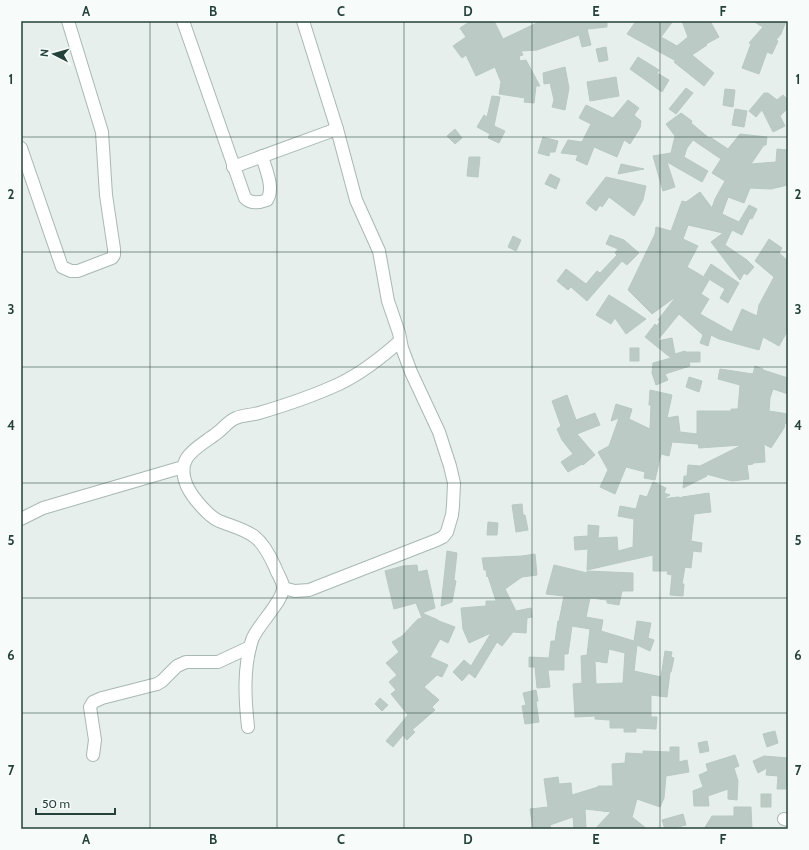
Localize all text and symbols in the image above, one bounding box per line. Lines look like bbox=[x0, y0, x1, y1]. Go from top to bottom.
text: A bbox=[82, 3, 91, 19]
text: B bbox=[209, 3, 217, 19]
text: C bbox=[337, 3, 345, 19]
text: D bbox=[463, 3, 473, 19]
text: E bbox=[592, 3, 600, 19]
text: F bbox=[720, 3, 727, 19]
north arrow bbox=[34, 34, 74, 74]
text: N bbox=[37, 48, 51, 58]
text: 1 bbox=[9, 71, 13, 87]
text: 1 bbox=[796, 71, 800, 87]
text: 2 bbox=[8, 186, 15, 202]
text: 2 bbox=[795, 186, 802, 202]
text: 3 bbox=[7, 301, 15, 317]
text: 3 bbox=[794, 301, 802, 317]
text: 4 bbox=[7, 417, 15, 433]
text: 4 bbox=[794, 417, 802, 433]
text: 5 bbox=[8, 532, 15, 548]
text: 5 bbox=[795, 532, 802, 548]
text: 6 bbox=[7, 647, 15, 663]
text: 6 bbox=[794, 647, 802, 663]
text: 7 bbox=[8, 762, 15, 778]
text: 7 bbox=[795, 762, 802, 778]
scale bar bbox=[36, 790, 115, 816]
text: 50 m bbox=[42, 796, 70, 811]
text: A bbox=[82, 831, 91, 847]
text: B bbox=[209, 831, 217, 847]
text: C bbox=[337, 831, 345, 847]
text: D bbox=[463, 831, 473, 847]
text: E bbox=[592, 831, 600, 847]
text: F bbox=[720, 831, 727, 847]

